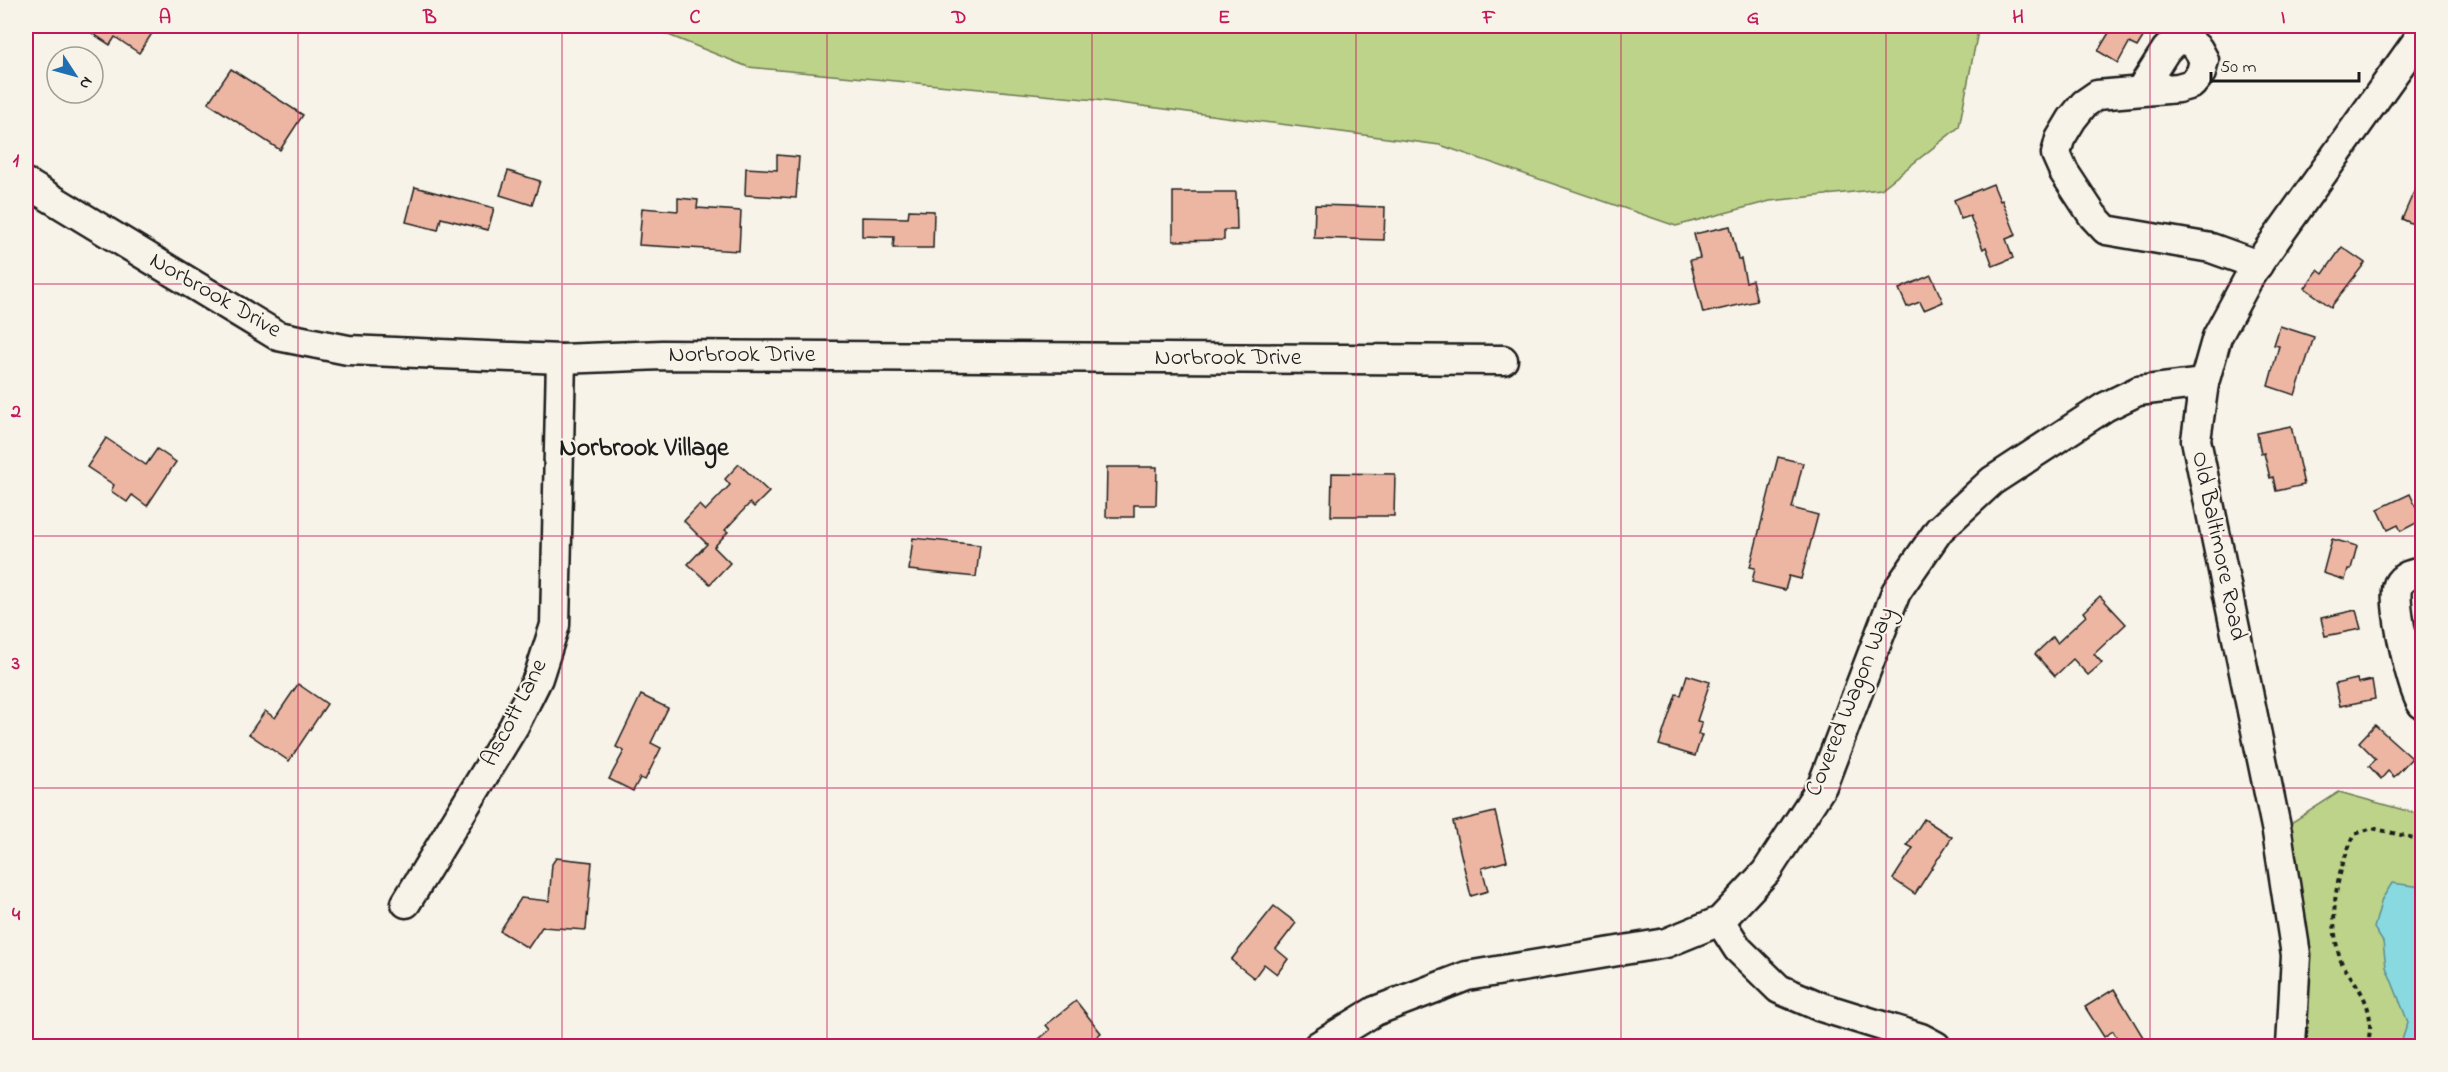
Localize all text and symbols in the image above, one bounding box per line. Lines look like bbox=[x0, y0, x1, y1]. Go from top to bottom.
text: A bbox=[159, 4, 171, 33]
text: B bbox=[422, 4, 437, 33]
text: C bbox=[690, 4, 701, 33]
text: D bbox=[951, 4, 966, 33]
text: E bbox=[1218, 4, 1230, 33]
text: F bbox=[1482, 4, 1496, 33]
text: G bbox=[1747, 4, 1760, 33]
text: H bbox=[2012, 4, 2024, 33]
text: I bbox=[2281, 4, 2286, 33]
north arrow bbox=[45, 45, 105, 105]
scale bar bbox=[2211, 45, 2360, 83]
text: 50 m bbox=[2220, 55, 2257, 81]
text: N bbox=[73, 71, 98, 94]
text: 1 bbox=[13, 147, 20, 176]
street label: Norbrook Drive bbox=[143, 244, 288, 348]
street label: Norbrook Drive bbox=[668, 338, 816, 373]
street label: Norbrook Drive bbox=[1154, 341, 1302, 376]
text: 2 bbox=[10, 398, 21, 427]
district label: Norbrook Village bbox=[559, 430, 730, 469]
street label: Old Baltimore Road bbox=[2181, 448, 2255, 644]
street label: Covered Wagon Way bbox=[1797, 602, 1906, 802]
text: 3 bbox=[11, 650, 20, 679]
street label: Ascott Lane bbox=[473, 653, 557, 773]
text: 4 bbox=[12, 901, 21, 930]

